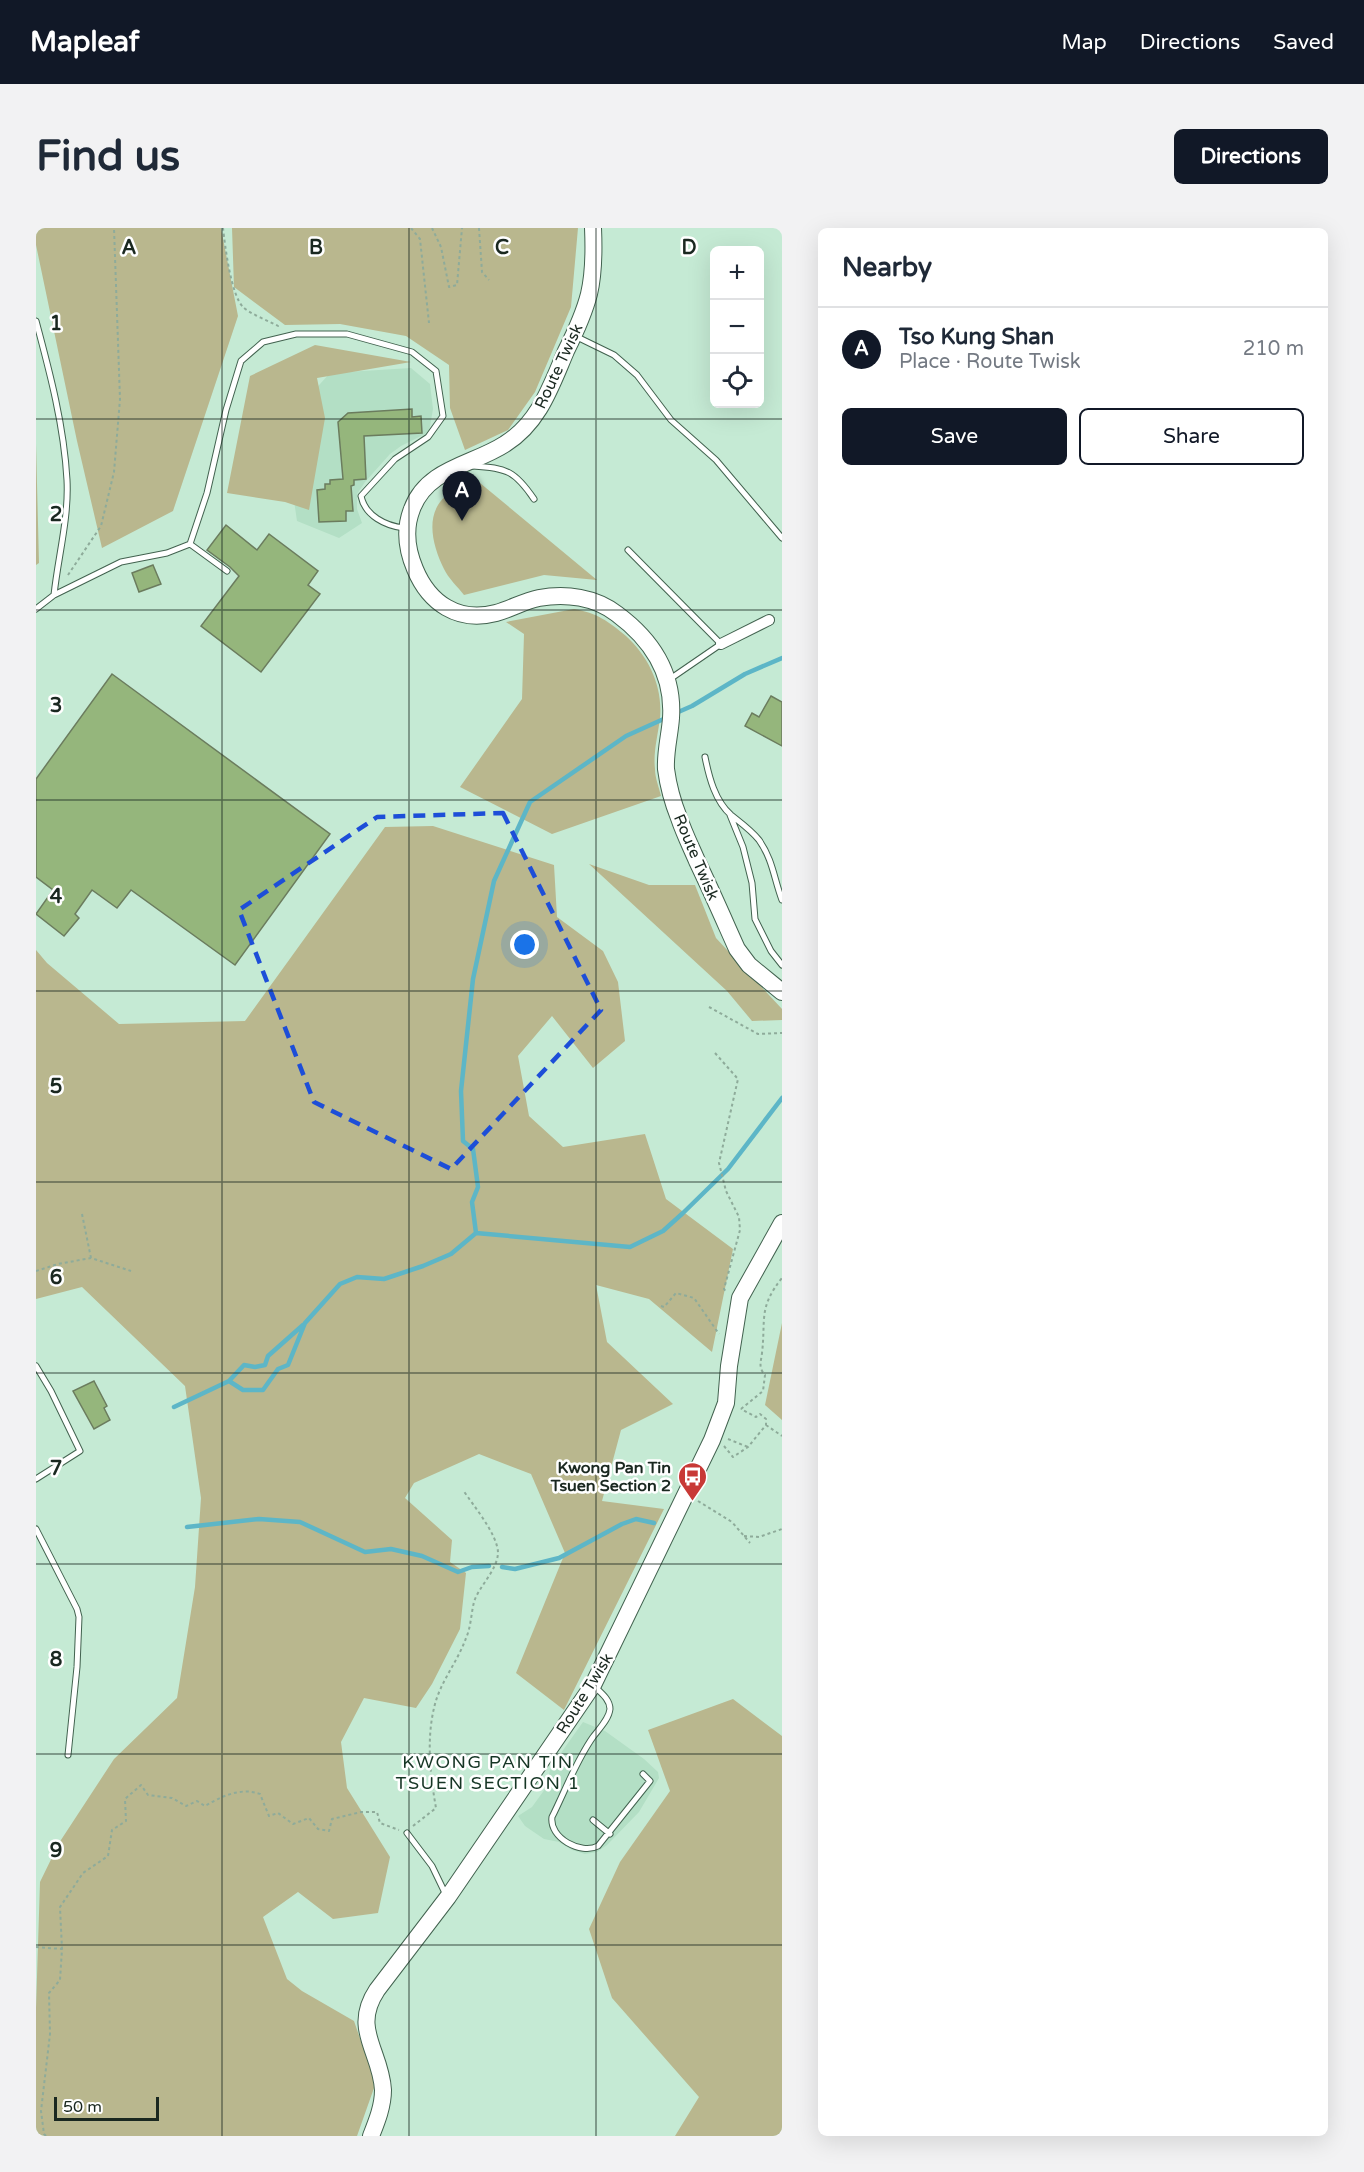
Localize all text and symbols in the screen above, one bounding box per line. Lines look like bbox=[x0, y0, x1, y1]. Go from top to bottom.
text: Mapleaf bbox=[30, 25, 139, 59]
text: Map bbox=[1061, 30, 1107, 55]
text: Directions bbox=[1140, 30, 1240, 55]
text: Saved bbox=[1273, 30, 1334, 55]
button: Directions bbox=[1174, 129, 1328, 184]
text: Find us bbox=[36, 131, 180, 182]
text: A bbox=[122, 236, 137, 260]
text: B bbox=[309, 236, 323, 260]
text: C bbox=[495, 236, 509, 260]
text: D bbox=[681, 236, 697, 260]
map controls bbox=[710, 246, 764, 408]
button: + bbox=[710, 246, 764, 300]
text: Nearby bbox=[842, 252, 932, 283]
button: − bbox=[710, 300, 764, 354]
text: 1 bbox=[50, 312, 62, 336]
street label: Route Twisk bbox=[530, 320, 587, 412]
text: Tso Kung Shan bbox=[899, 324, 1054, 350]
text: A bbox=[854, 337, 869, 361]
text: 210 m bbox=[1243, 337, 1304, 361]
text: Place · Route Twisk bbox=[899, 350, 1081, 374]
button: locate bbox=[710, 354, 764, 408]
button: Save bbox=[842, 408, 1067, 465]
button: Share bbox=[1079, 408, 1304, 465]
pin: A bbox=[442, 472, 482, 521]
text: 2 bbox=[50, 503, 62, 527]
text: 3 bbox=[50, 694, 62, 718]
street label: Route Twisk bbox=[669, 811, 723, 904]
text: 4 bbox=[50, 885, 63, 909]
your location bbox=[510, 930, 539, 959]
text: 5 bbox=[50, 1075, 62, 1099]
text: 6 bbox=[50, 1266, 62, 1290]
text: 7 bbox=[50, 1457, 62, 1481]
place label: Kwong Pan Tin Tsuen Section 2 bbox=[550, 1458, 671, 1496]
bus stop icon: Kwong Pan Tin Tsuen Section 2 bbox=[676, 1460, 708, 1502]
text: 8 bbox=[50, 1648, 62, 1672]
street label: Route Twisk bbox=[552, 1649, 618, 1738]
district label: KWONG PAN TIN TSUEN SECTION 1 bbox=[396, 1751, 580, 1794]
text: 9 bbox=[50, 1839, 62, 1863]
scale bar bbox=[54, 2094, 159, 2122]
text: 50 m bbox=[63, 2097, 102, 2117]

